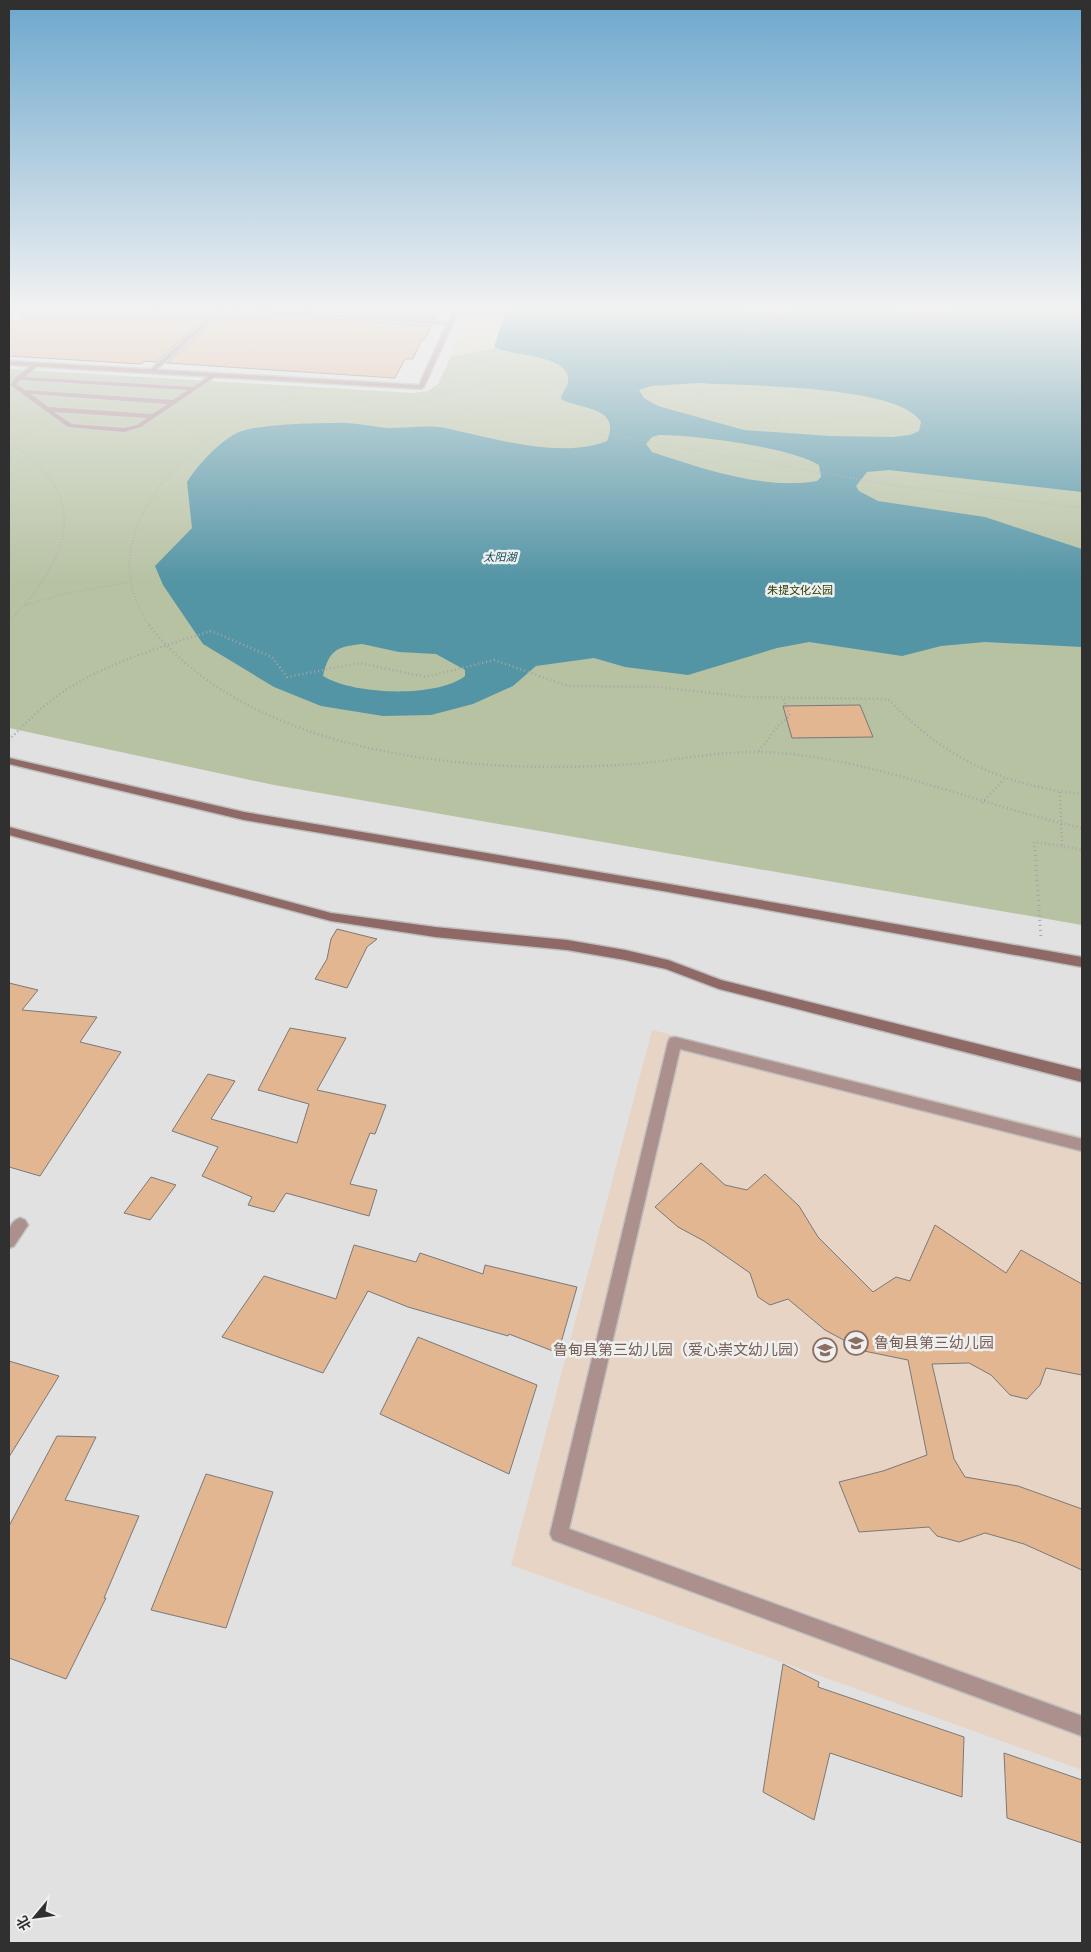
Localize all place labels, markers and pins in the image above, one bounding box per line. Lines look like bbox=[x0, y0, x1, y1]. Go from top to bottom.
school or university icon: 鲁甸县第三幼儿园 bbox=[843, 1330, 869, 1356]
place label: 鲁甸县第三幼儿园 bbox=[874, 1334, 994, 1352]
school or university icon: 鲁甸县第三幼儿园（爱心崇文幼儿园） bbox=[812, 1337, 838, 1363]
place label: 鲁甸县第三幼儿园（爱心崇文幼儿园） bbox=[553, 1341, 808, 1359]

